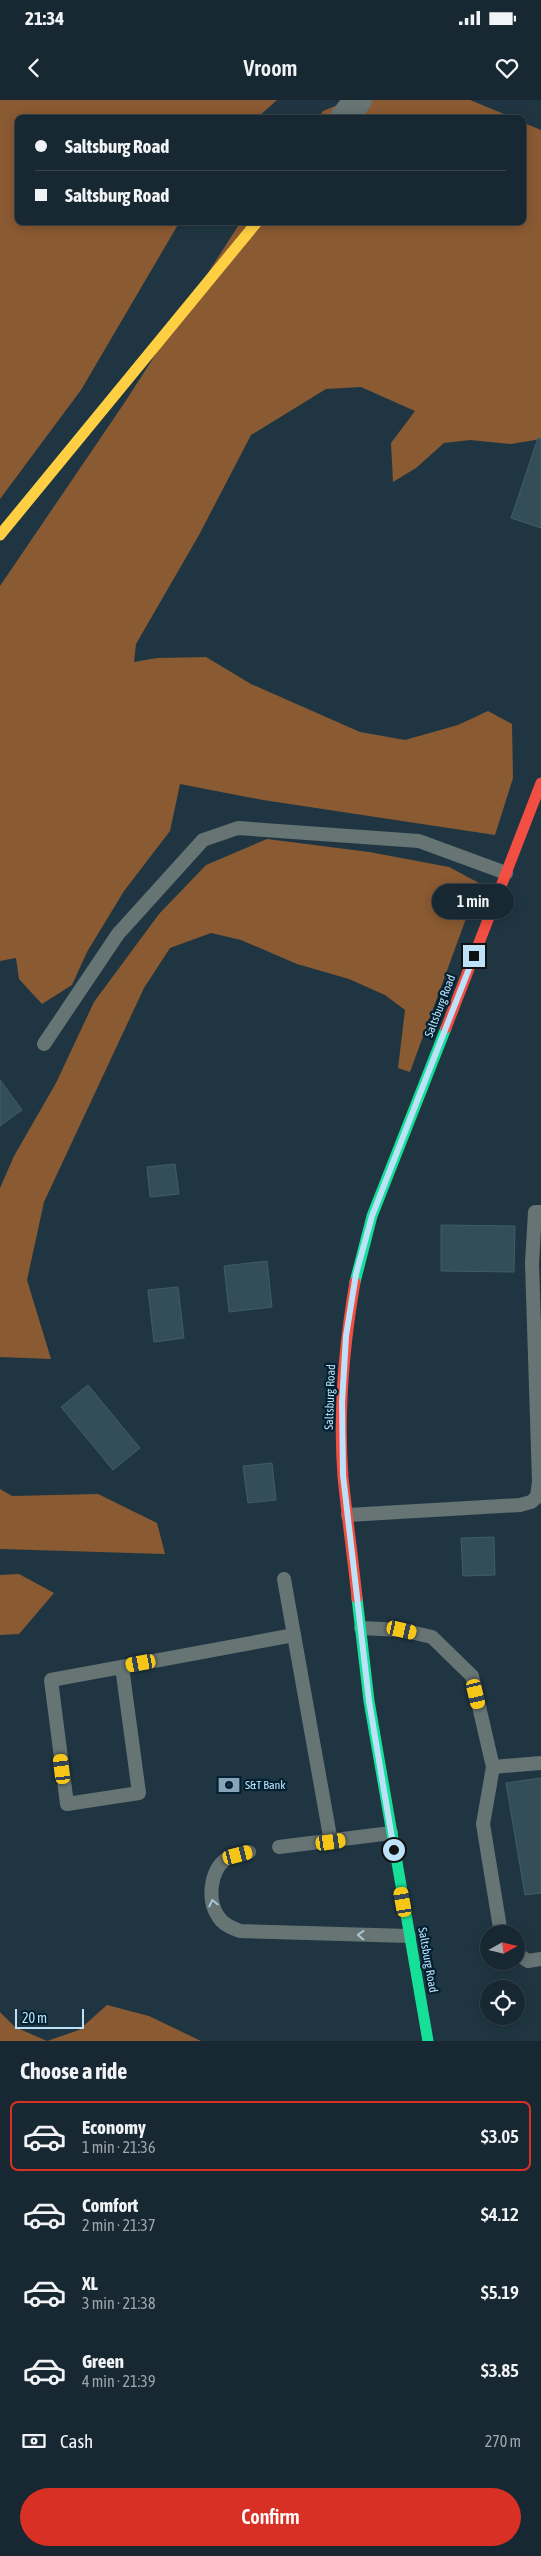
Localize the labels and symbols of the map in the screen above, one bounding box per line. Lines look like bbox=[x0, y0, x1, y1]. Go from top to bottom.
callout: 1 min bbox=[433, 884, 515, 918]
route end bbox=[463, 945, 485, 967]
street label: Saltsburg Road bbox=[422, 973, 458, 1039]
street label: Saltsburg Road bbox=[322, 1364, 338, 1430]
car bbox=[385, 1619, 418, 1641]
car bbox=[124, 1653, 157, 1673]
car bbox=[465, 1678, 486, 1710]
car bbox=[52, 1753, 71, 1785]
bank icon: S&T Bank bbox=[216, 1772, 242, 1798]
place label: S&T Bank bbox=[245, 1778, 286, 1792]
car bbox=[315, 1832, 346, 1852]
route start bbox=[383, 1839, 405, 1861]
car bbox=[221, 1844, 254, 1866]
car bbox=[393, 1886, 412, 1918]
one-way arrow bbox=[209, 1899, 219, 1908]
north arrow bbox=[480, 1925, 525, 1970]
street label: Saltsburg Road bbox=[415, 1926, 441, 1994]
one-way arrow bbox=[356, 1930, 364, 1940]
scale bar bbox=[15, 2006, 84, 2029]

